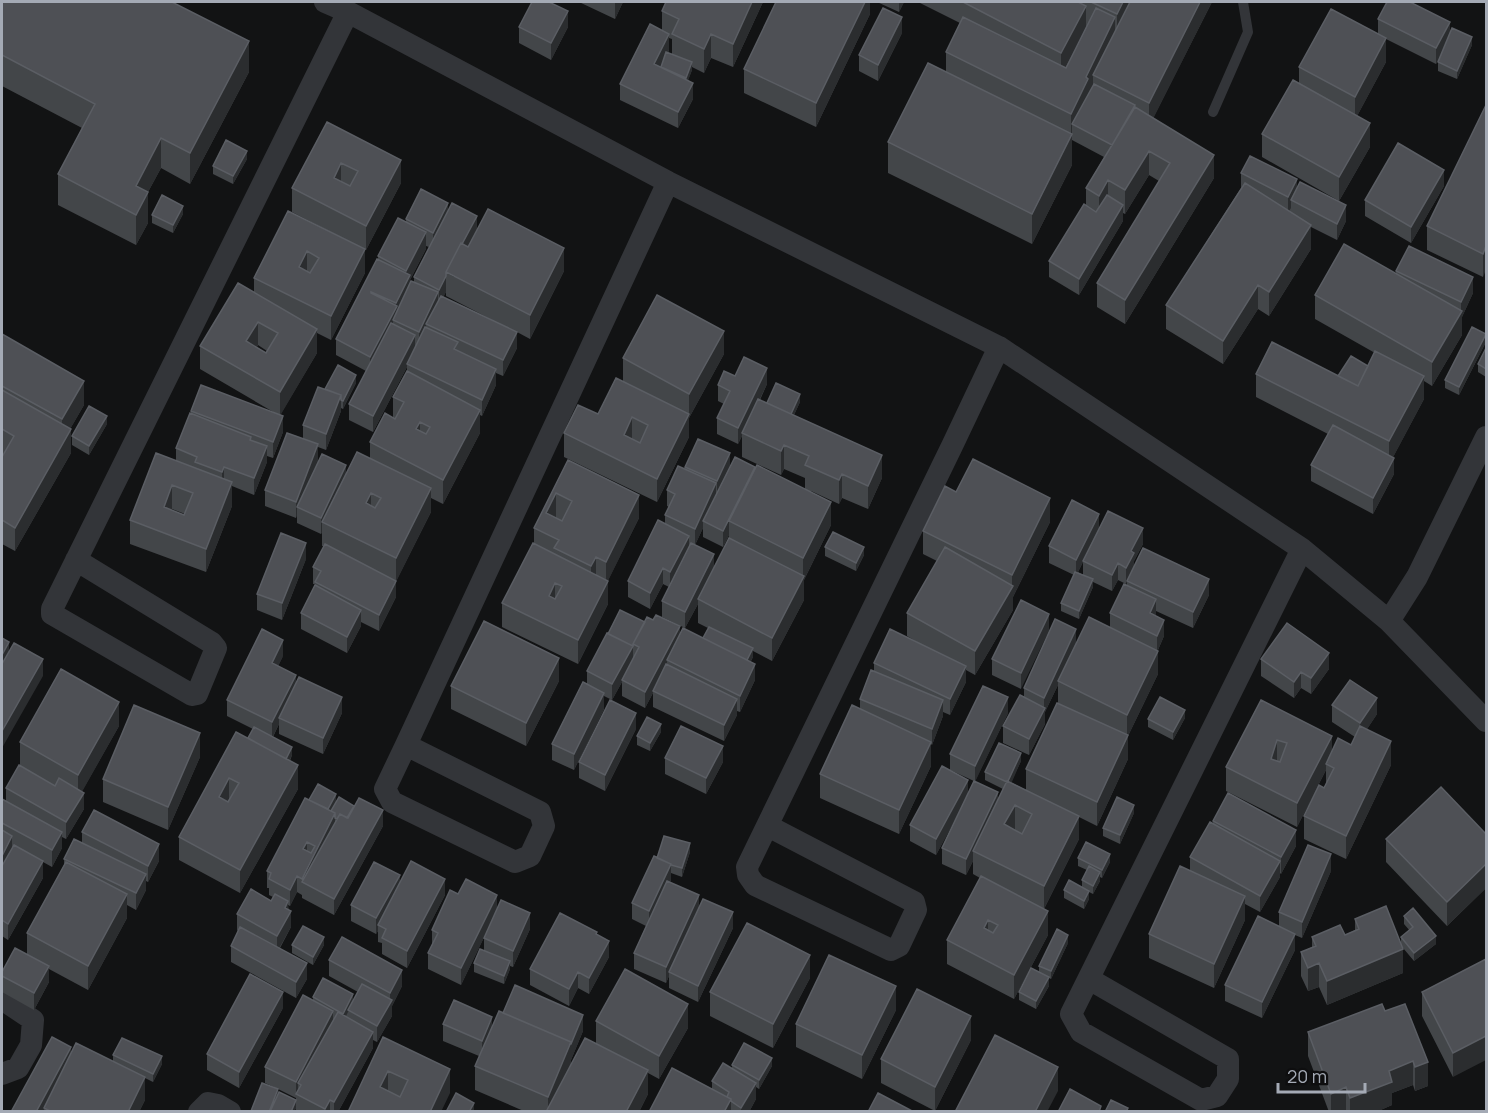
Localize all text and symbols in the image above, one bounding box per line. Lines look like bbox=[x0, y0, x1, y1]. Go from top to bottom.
scale bar bbox=[1278, 1056, 1365, 1094]
text: 20 m bbox=[1287, 1064, 1327, 1088]

